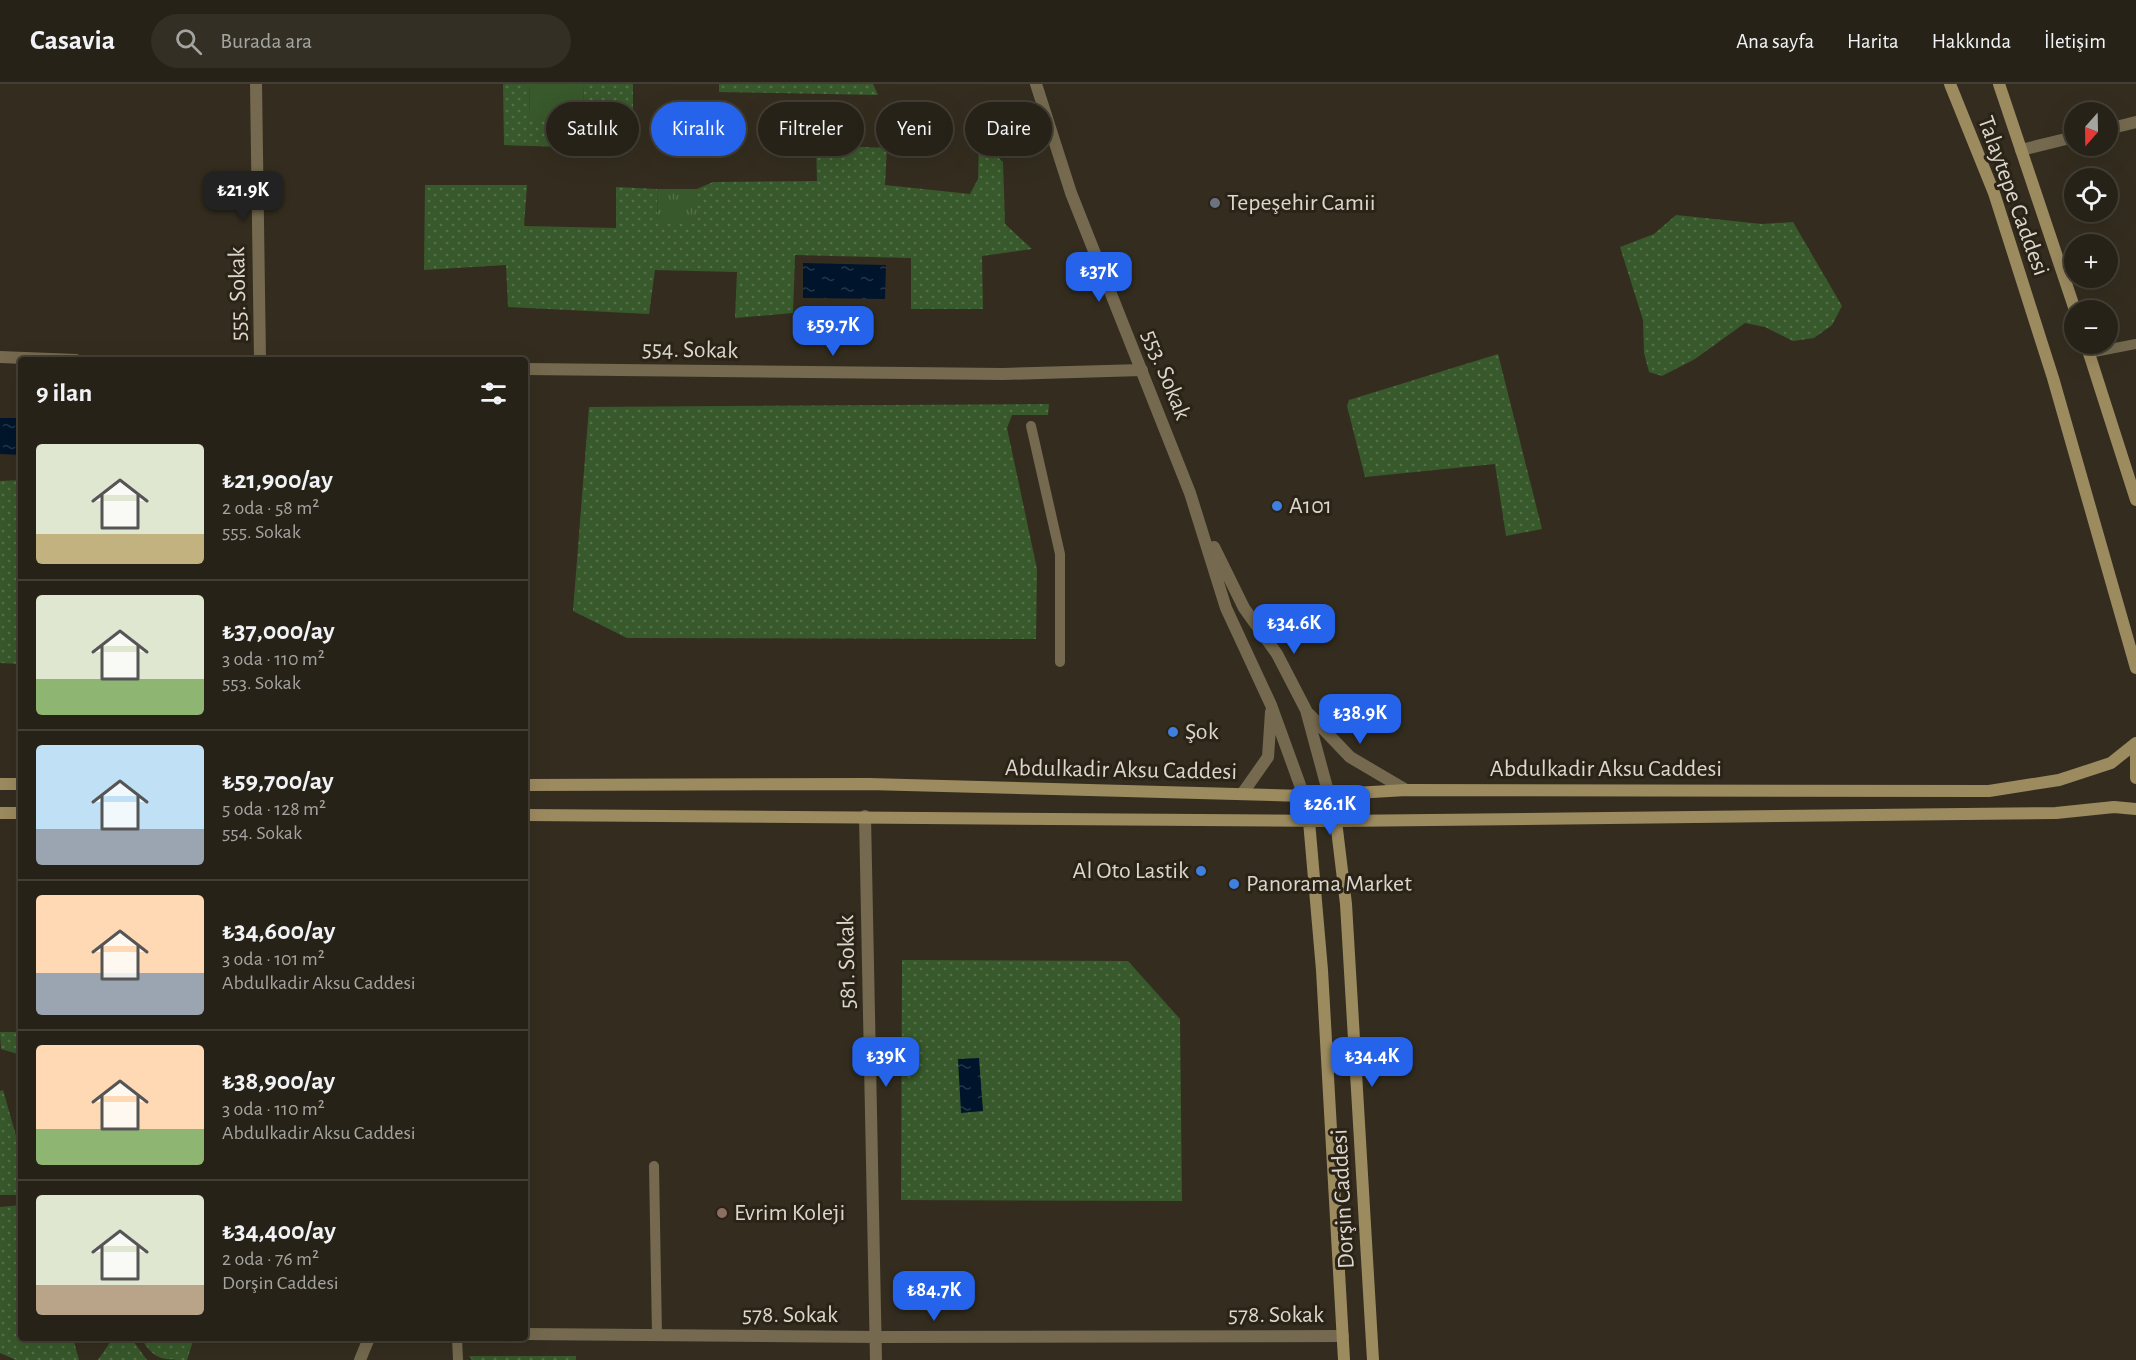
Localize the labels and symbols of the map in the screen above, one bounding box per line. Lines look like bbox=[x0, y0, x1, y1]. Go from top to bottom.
north arrow bbox=[2064, 102, 2118, 156]
street label: Talaytepe Caddesi bbox=[1973, 113, 2053, 279]
pin: ₺21.9K bbox=[194, 171, 292, 222]
place label: Tepeşehir Camii bbox=[1227, 191, 1376, 215]
marker: Tepeşehir Camii bbox=[1208, 196, 1222, 210]
street label: 555. Sokak bbox=[225, 246, 251, 342]
pin: ₺37K bbox=[1063, 252, 1135, 303]
pin: ₺59.7K bbox=[784, 306, 882, 357]
street label: 553. Sokak bbox=[1137, 327, 1195, 423]
street label: 554. Sokak bbox=[642, 337, 738, 363]
place label: A101 bbox=[1289, 494, 1332, 518]
marker: A101 bbox=[1270, 499, 1284, 513]
pin: ₺34.6K bbox=[1245, 604, 1343, 655]
pin: ₺38.9K bbox=[1311, 694, 1409, 745]
place label: Şok bbox=[1185, 720, 1219, 744]
marker: Şok bbox=[1166, 725, 1180, 739]
street label: Abdulkadir Aksu Caddesi bbox=[1005, 756, 1237, 784]
street label: Abdulkadir Aksu Caddesi bbox=[1490, 757, 1722, 781]
pin: ₺26.1K bbox=[1281, 785, 1379, 836]
place label: Al Oto Lastik bbox=[1073, 859, 1189, 883]
marker: Al Oto Lastik bbox=[1194, 864, 1208, 878]
place label: Panorama Market bbox=[1246, 872, 1412, 896]
marker: Panorama Market bbox=[1227, 877, 1241, 891]
street label: 581. Sokak bbox=[834, 915, 860, 1009]
pin: ₺39K bbox=[850, 1037, 922, 1088]
pin: ₺34.4K bbox=[1323, 1037, 1421, 1088]
street label: Dorşin Caddesi bbox=[1327, 1128, 1359, 1270]
place label: Evrim Koleji bbox=[734, 1201, 845, 1225]
marker: Evrim Koleji bbox=[715, 1206, 729, 1220]
pin: ₺84.7K bbox=[885, 1271, 983, 1322]
street label: 578. Sokak bbox=[742, 1303, 838, 1327]
street label: 578. Sokak bbox=[1228, 1303, 1324, 1327]

